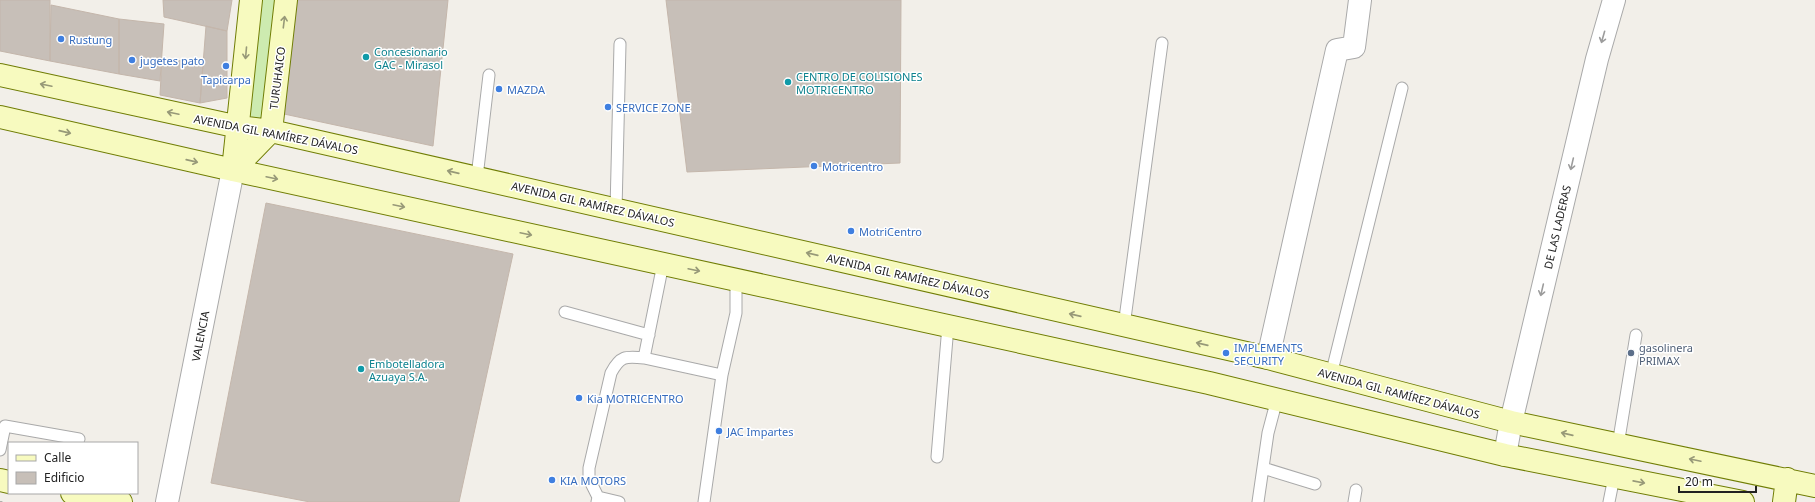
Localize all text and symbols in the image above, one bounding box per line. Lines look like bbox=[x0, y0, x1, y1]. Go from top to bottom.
one-way arrow bbox=[280, 16, 287, 29]
one-way arrow bbox=[1599, 31, 1606, 44]
place label: Rustung bbox=[69, 32, 112, 47]
marker: Rustung bbox=[56, 34, 66, 44]
place label: Concesionario GAC - Mirasol bbox=[374, 44, 448, 72]
one-way arrow bbox=[242, 46, 250, 59]
street label: TURUHAICO bbox=[266, 46, 288, 110]
marker: Concesionario GAC - Mirasol bbox=[361, 52, 371, 62]
place label: jugetes pato bbox=[139, 53, 205, 68]
marker: jugetes pato bbox=[127, 55, 137, 65]
marker: Tapicarpa bbox=[221, 61, 231, 71]
place label: CENTRO DE COLISIONES MOTRICENTRO bbox=[796, 69, 923, 97]
place label: Tapicarpa bbox=[201, 72, 251, 87]
marker: CENTRO DE COLISIONES MOTRICENTRO bbox=[783, 77, 793, 87]
one-way arrow bbox=[40, 80, 53, 88]
place label: MAZDA bbox=[507, 82, 546, 97]
marker: MAZDA bbox=[494, 84, 504, 94]
place label: SERVICE ZONE bbox=[616, 100, 691, 115]
marker: SERVICE ZONE bbox=[603, 102, 613, 112]
one-way arrow bbox=[167, 108, 180, 116]
street label: AVENIDA GIL RAMÍREZ DÁVALOS bbox=[193, 111, 359, 157]
one-way arrow bbox=[59, 129, 72, 136]
one-way arrow bbox=[185, 157, 198, 165]
one-way arrow bbox=[1568, 157, 1576, 170]
place label: Motricentro bbox=[822, 159, 884, 174]
marker: Motricentro bbox=[809, 161, 819, 171]
one-way arrow bbox=[447, 168, 460, 176]
one-way arrow bbox=[265, 175, 278, 183]
street label: AVENIDA GIL RAMÍREZ DÁVALOS bbox=[510, 178, 676, 230]
street label: DE LAS LADERAS bbox=[1540, 184, 1574, 270]
one-way arrow bbox=[392, 203, 405, 211]
place label: MotriCentro bbox=[859, 224, 922, 239]
marker: MotriCentro bbox=[846, 226, 856, 236]
one-way arrow bbox=[519, 230, 532, 238]
one-way arrow bbox=[806, 250, 819, 258]
street label: AVENIDA GIL RAMÍREZ DÁVALOS bbox=[825, 250, 991, 302]
one-way arrow bbox=[687, 267, 700, 275]
one-way arrow bbox=[1538, 283, 1546, 296]
street label: VALENCIA bbox=[188, 309, 212, 363]
one-way arrow bbox=[1069, 310, 1082, 318]
one-way arrow bbox=[1196, 339, 1209, 347]
place label: IMPLEMENTS SECURITY bbox=[1234, 340, 1303, 368]
place label: gasolinera PRIMAX bbox=[1639, 340, 1693, 368]
marker: IMPLEMENTS SECURITY bbox=[1221, 348, 1231, 358]
marker: gasolinera PRIMAX bbox=[1626, 348, 1636, 358]
place label: Embotelladora Azuaya S.A. bbox=[369, 356, 445, 384]
marker: Embotelladora Azuaya S.A. bbox=[356, 364, 366, 374]
street label: AVENIDA GIL RAMÍREZ DÁVALOS bbox=[1316, 364, 1482, 422]
place label: Kia MOTRICENTRO bbox=[587, 391, 684, 406]
marker: Kia MOTRICENTRO bbox=[574, 393, 584, 403]
place label: JAC Impartes bbox=[726, 424, 794, 439]
marker: JAC Impartes bbox=[714, 426, 724, 436]
one-way arrow bbox=[1561, 430, 1574, 437]
legend bbox=[8, 442, 138, 494]
text: Calle bbox=[44, 449, 72, 466]
one-way arrow bbox=[1688, 456, 1701, 464]
scale bar bbox=[1679, 468, 1756, 494]
text: Edificio bbox=[44, 469, 85, 486]
place label: KIA MOTORS bbox=[560, 473, 626, 488]
text: 20 m bbox=[1685, 473, 1713, 490]
marker: KIA MOTORS bbox=[547, 475, 557, 485]
one-way arrow bbox=[1632, 478, 1645, 486]

